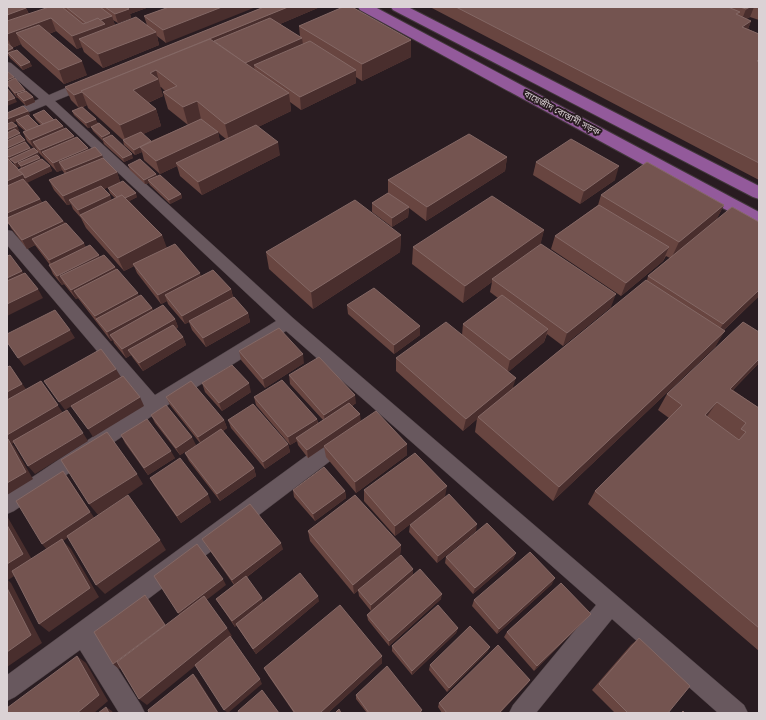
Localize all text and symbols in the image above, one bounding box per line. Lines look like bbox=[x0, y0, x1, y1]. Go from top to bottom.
street label: বায়েজীদ বোস্তামী সড়ক bbox=[522, 87, 603, 138]

